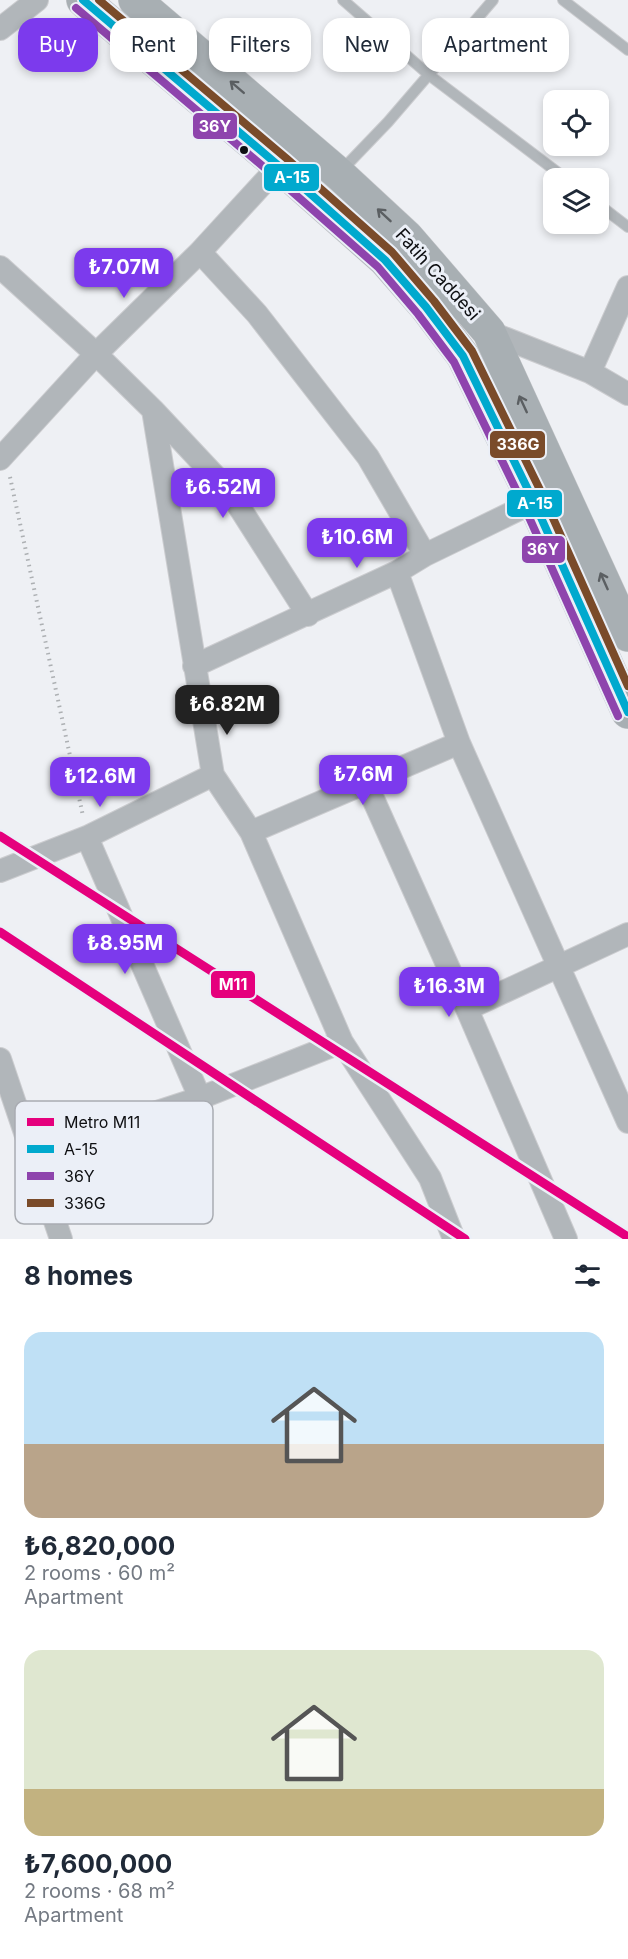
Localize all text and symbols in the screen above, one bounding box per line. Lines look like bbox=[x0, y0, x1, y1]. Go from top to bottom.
chip: Buy bbox=[18, 18, 98, 72]
chip: Rent bbox=[110, 18, 197, 72]
chip: Filters bbox=[209, 18, 311, 72]
chip: New bbox=[323, 18, 410, 72]
chip: Apartment bbox=[422, 18, 569, 72]
one-way arrow bbox=[229, 80, 245, 93]
map controls bbox=[543, 90, 609, 234]
button: locate bbox=[543, 90, 609, 156]
line badge: 36Y bbox=[192, 112, 238, 140]
text: 36Y bbox=[199, 116, 232, 136]
unlabelled marker bbox=[238, 144, 250, 156]
line badge: A-15 bbox=[263, 163, 320, 192]
text: A-15 bbox=[274, 167, 310, 187]
button: layers bbox=[543, 168, 609, 234]
one-way arrow bbox=[376, 208, 391, 222]
street label: Fatih Caddesi bbox=[391, 224, 485, 324]
pin: ₺7.07M bbox=[75, 248, 173, 299]
text: ₺7.07M bbox=[88, 255, 160, 279]
one-way arrow bbox=[516, 395, 528, 413]
line badge: 336G bbox=[489, 430, 546, 459]
text: 336G bbox=[496, 434, 540, 454]
pin: ₺6.52M bbox=[174, 468, 272, 519]
text: ₺6.52M bbox=[185, 475, 261, 499]
line badge: A-15 bbox=[506, 489, 563, 518]
text: A-15 bbox=[517, 493, 553, 513]
pin: ₺10.6M bbox=[308, 518, 406, 569]
text: ₺10.6M bbox=[321, 525, 393, 549]
line badge: 36Y bbox=[521, 535, 566, 564]
text: 36Y bbox=[527, 539, 560, 559]
one-way arrow bbox=[598, 573, 609, 591]
pin: ₺6.82M bbox=[178, 685, 276, 736]
text: ₺6.82M bbox=[189, 692, 265, 716]
pin: ₺7.6M bbox=[321, 755, 405, 806]
pin: ₺12.6M bbox=[51, 757, 149, 808]
text: ₺7.6M bbox=[333, 762, 393, 786]
text: ₺12.6M bbox=[64, 764, 136, 788]
pin: ₺8.95M bbox=[76, 924, 174, 975]
text: ₺8.95M bbox=[87, 931, 163, 955]
pin: ₺16.3M bbox=[400, 967, 498, 1018]
line badge: M11 bbox=[210, 970, 256, 999]
text: M11 bbox=[219, 974, 247, 994]
text: ₺16.3M bbox=[413, 974, 485, 998]
legend bbox=[15, 1101, 213, 1224]
text: Metro M11 bbox=[64, 1112, 140, 1132]
text: A-15 bbox=[64, 1139, 98, 1159]
text: 36Y bbox=[64, 1166, 95, 1186]
text: 336G bbox=[64, 1193, 106, 1213]
icon: filters bbox=[571, 1259, 604, 1292]
text: 8 homes bbox=[24, 1260, 133, 1291]
icon: home bbox=[260, 1371, 368, 1479]
text: ₺6,820,000 bbox=[24, 1530, 175, 1561]
text: 2 rooms · 60 m² bbox=[24, 1561, 175, 1585]
text: Apartment bbox=[24, 1585, 123, 1609]
icon: home bbox=[260, 1689, 368, 1797]
text: ₺7,600,000 bbox=[24, 1848, 172, 1879]
text: 2 rooms · 68 m² bbox=[24, 1879, 175, 1903]
text: Apartment bbox=[24, 1903, 123, 1927]

